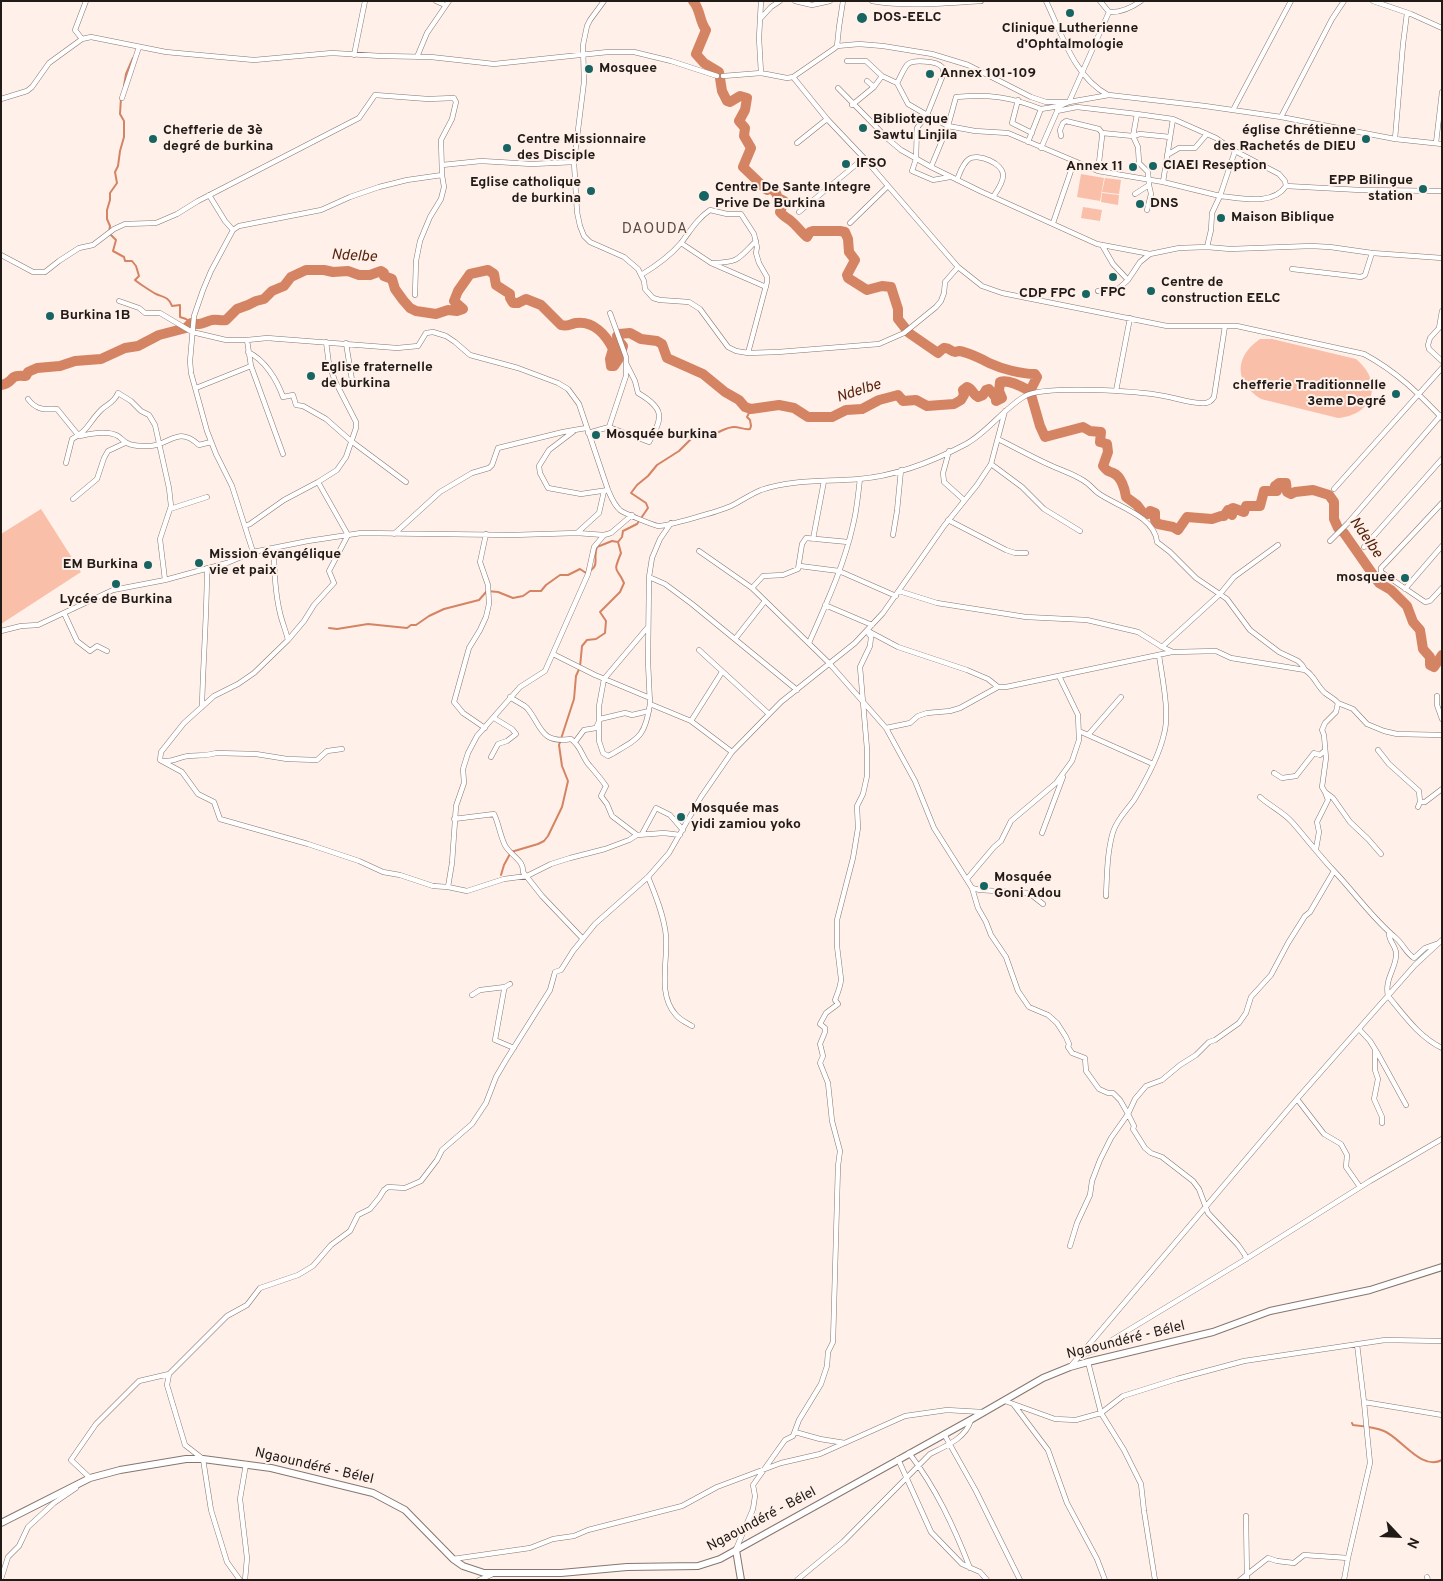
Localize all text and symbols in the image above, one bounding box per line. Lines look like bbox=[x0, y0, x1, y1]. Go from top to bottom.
marker: Clinique Lutherienne d'Ophtalmologie bbox=[1064, 7, 1076, 19]
place label: DOS-EELC bbox=[873, 10, 941, 26]
marker: DOS-EELC bbox=[855, 11, 869, 25]
place label: Clinique Lutherienne d'Ophtalmologie bbox=[1002, 21, 1138, 54]
place label: Mosquee bbox=[599, 61, 657, 77]
marker: Mosquee bbox=[583, 63, 595, 75]
place label: Annex 101-109 bbox=[940, 66, 1036, 82]
marker: Annex 101-109 bbox=[924, 68, 936, 80]
place label: Biblioteque Sawtu Linjila bbox=[873, 112, 957, 144]
marker: Biblioteque Sawtu Linjila bbox=[857, 122, 869, 134]
place label: Chefferie de 3è degré de burkina bbox=[163, 123, 273, 156]
place label: église Chrétienne des Rachetés de DIEU bbox=[1213, 123, 1356, 156]
place label: Centre Missionnaire des Disciple bbox=[517, 132, 646, 164]
marker: Chefferie de 3è degré de burkina bbox=[147, 133, 159, 145]
marker: église Chrétienne des Rachetés de DIEU bbox=[1360, 133, 1372, 145]
marker: Centre Missionnaire des Disciple bbox=[501, 142, 513, 154]
place label: IFSO bbox=[856, 156, 887, 172]
marker: IFSO bbox=[840, 158, 852, 170]
place label: CIAEI Reseption bbox=[1163, 158, 1267, 174]
place label: Annex 11 bbox=[1066, 159, 1123, 175]
marker: CIAEI Reseption bbox=[1147, 160, 1159, 172]
marker: Annex 11 bbox=[1127, 161, 1139, 173]
place label: EPP Bilingue station bbox=[1329, 173, 1413, 206]
place label: Eglise catholique de burkina bbox=[470, 175, 581, 208]
place label: Centre De Sante Integre Prive De Burkina bbox=[715, 180, 871, 212]
marker: EPP Bilingue station bbox=[1417, 183, 1429, 195]
marker: Eglise catholique de burkina bbox=[585, 185, 597, 197]
marker: Centre De Sante Integre Prive De Burkina bbox=[697, 189, 711, 203]
place label: DNS bbox=[1150, 196, 1179, 212]
marker: DNS bbox=[1134, 198, 1146, 210]
place label: Maison Biblique bbox=[1231, 210, 1334, 226]
marker: Maison Biblique bbox=[1215, 212, 1227, 224]
district label: DAOUDA bbox=[621, 221, 689, 239]
water label: Ndelbe bbox=[331, 247, 377, 267]
marker: FPC bbox=[1107, 271, 1119, 283]
place label: Centre de construction EELC bbox=[1161, 275, 1281, 308]
place label: FPC bbox=[1100, 285, 1126, 301]
marker: Centre de construction EELC bbox=[1145, 285, 1157, 297]
place label: CDP FPC bbox=[1019, 286, 1076, 302]
marker: CDP FPC bbox=[1080, 288, 1092, 300]
place label: Burkina 1B bbox=[60, 308, 130, 324]
marker: Burkina 1B bbox=[44, 310, 56, 322]
place label: Eglise fraternelle de burkina bbox=[321, 360, 433, 392]
marker: Eglise fraternelle de burkina bbox=[305, 370, 317, 382]
water label: Ndelbe bbox=[834, 376, 884, 408]
place label: chefferie Traditionnelle 3eme Degré bbox=[1233, 378, 1386, 411]
marker: chefferie Traditionnelle 3eme Degré bbox=[1390, 388, 1402, 400]
place label: Mosquée burkina bbox=[606, 427, 717, 443]
marker: Mosquée burkina bbox=[590, 429, 602, 441]
water label: Ndelbe bbox=[1344, 514, 1386, 562]
place label: Mission évangélique vie et paix bbox=[209, 547, 341, 580]
place label: EM Burkina bbox=[63, 557, 138, 573]
marker: Mission évangélique vie et paix bbox=[193, 557, 205, 569]
marker: EM Burkina bbox=[142, 559, 154, 571]
place label: mosquee bbox=[1336, 570, 1395, 586]
marker: mosquee bbox=[1399, 572, 1411, 584]
marker: Lycée de Burkina bbox=[110, 578, 122, 590]
place label: Lycée de Burkina bbox=[60, 592, 172, 608]
place label: Mosquée mas yidi zamiou yoko bbox=[691, 801, 801, 834]
marker: Mosquée mas yidi zamiou yoko bbox=[675, 811, 687, 823]
place label: Mosquée Goni Adou bbox=[994, 870, 1061, 902]
marker: Mosquée Goni Adou bbox=[978, 880, 990, 892]
street label: Ngaoundéré - Bélel bbox=[1065, 1318, 1187, 1364]
street label: Ngaoundéré - Bélel bbox=[253, 1445, 375, 1489]
street label: Ngaoundéré - Bélel bbox=[705, 1484, 819, 1556]
north arrow bbox=[1373, 1511, 1423, 1561]
text: N bbox=[1402, 1534, 1422, 1551]

